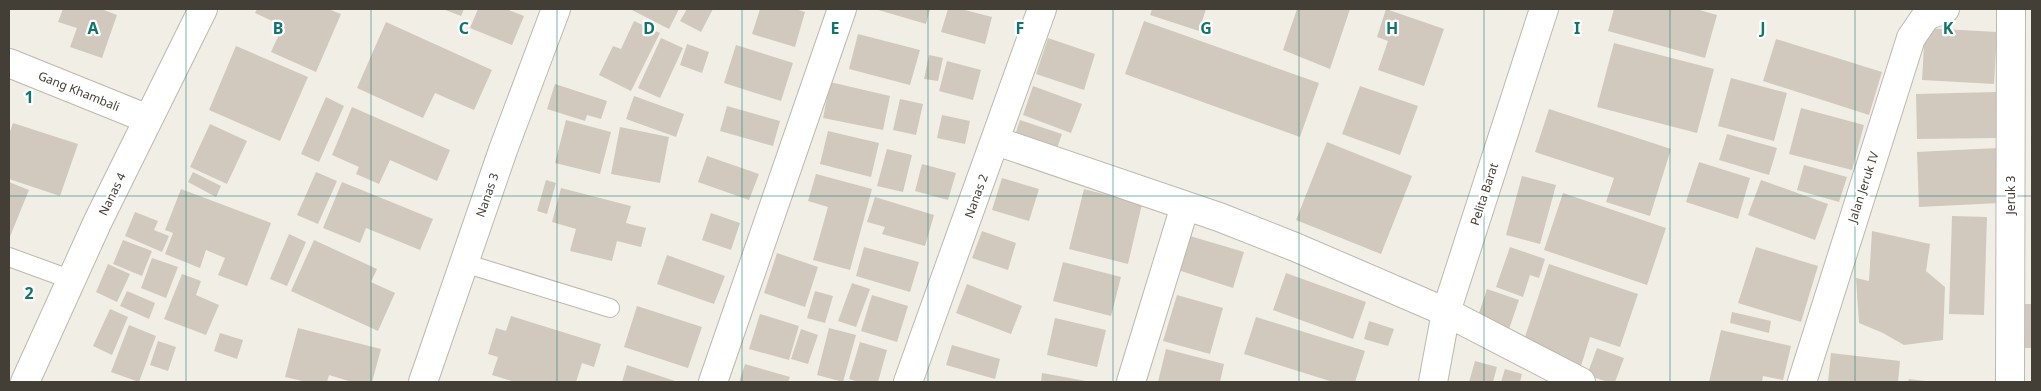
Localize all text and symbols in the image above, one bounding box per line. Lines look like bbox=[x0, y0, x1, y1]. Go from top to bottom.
text: A bbox=[87, 17, 99, 39]
text: B bbox=[273, 17, 283, 39]
text: C bbox=[459, 17, 469, 39]
text: D bbox=[643, 17, 655, 39]
text: E bbox=[831, 17, 840, 39]
text: F bbox=[1016, 17, 1024, 39]
text: G bbox=[1200, 17, 1212, 39]
text: H bbox=[1386, 17, 1398, 39]
text: I bbox=[1574, 17, 1580, 39]
text: J bbox=[1758, 17, 1766, 39]
text: K bbox=[1943, 17, 1954, 39]
street label: Gang Khambali bbox=[36, 67, 122, 115]
text: 1 bbox=[24, 86, 34, 108]
street label: Jalan Jeruk IV bbox=[1843, 149, 1883, 226]
street label: Pelita Barat bbox=[1466, 160, 1502, 227]
street label: Nanas 4 bbox=[94, 170, 130, 218]
street label: Nanas 3 bbox=[472, 170, 503, 219]
street label: Nanas 2 bbox=[960, 171, 992, 220]
street label: Jeruk 3 bbox=[2002, 175, 2019, 215]
text: 2 bbox=[24, 282, 34, 304]

